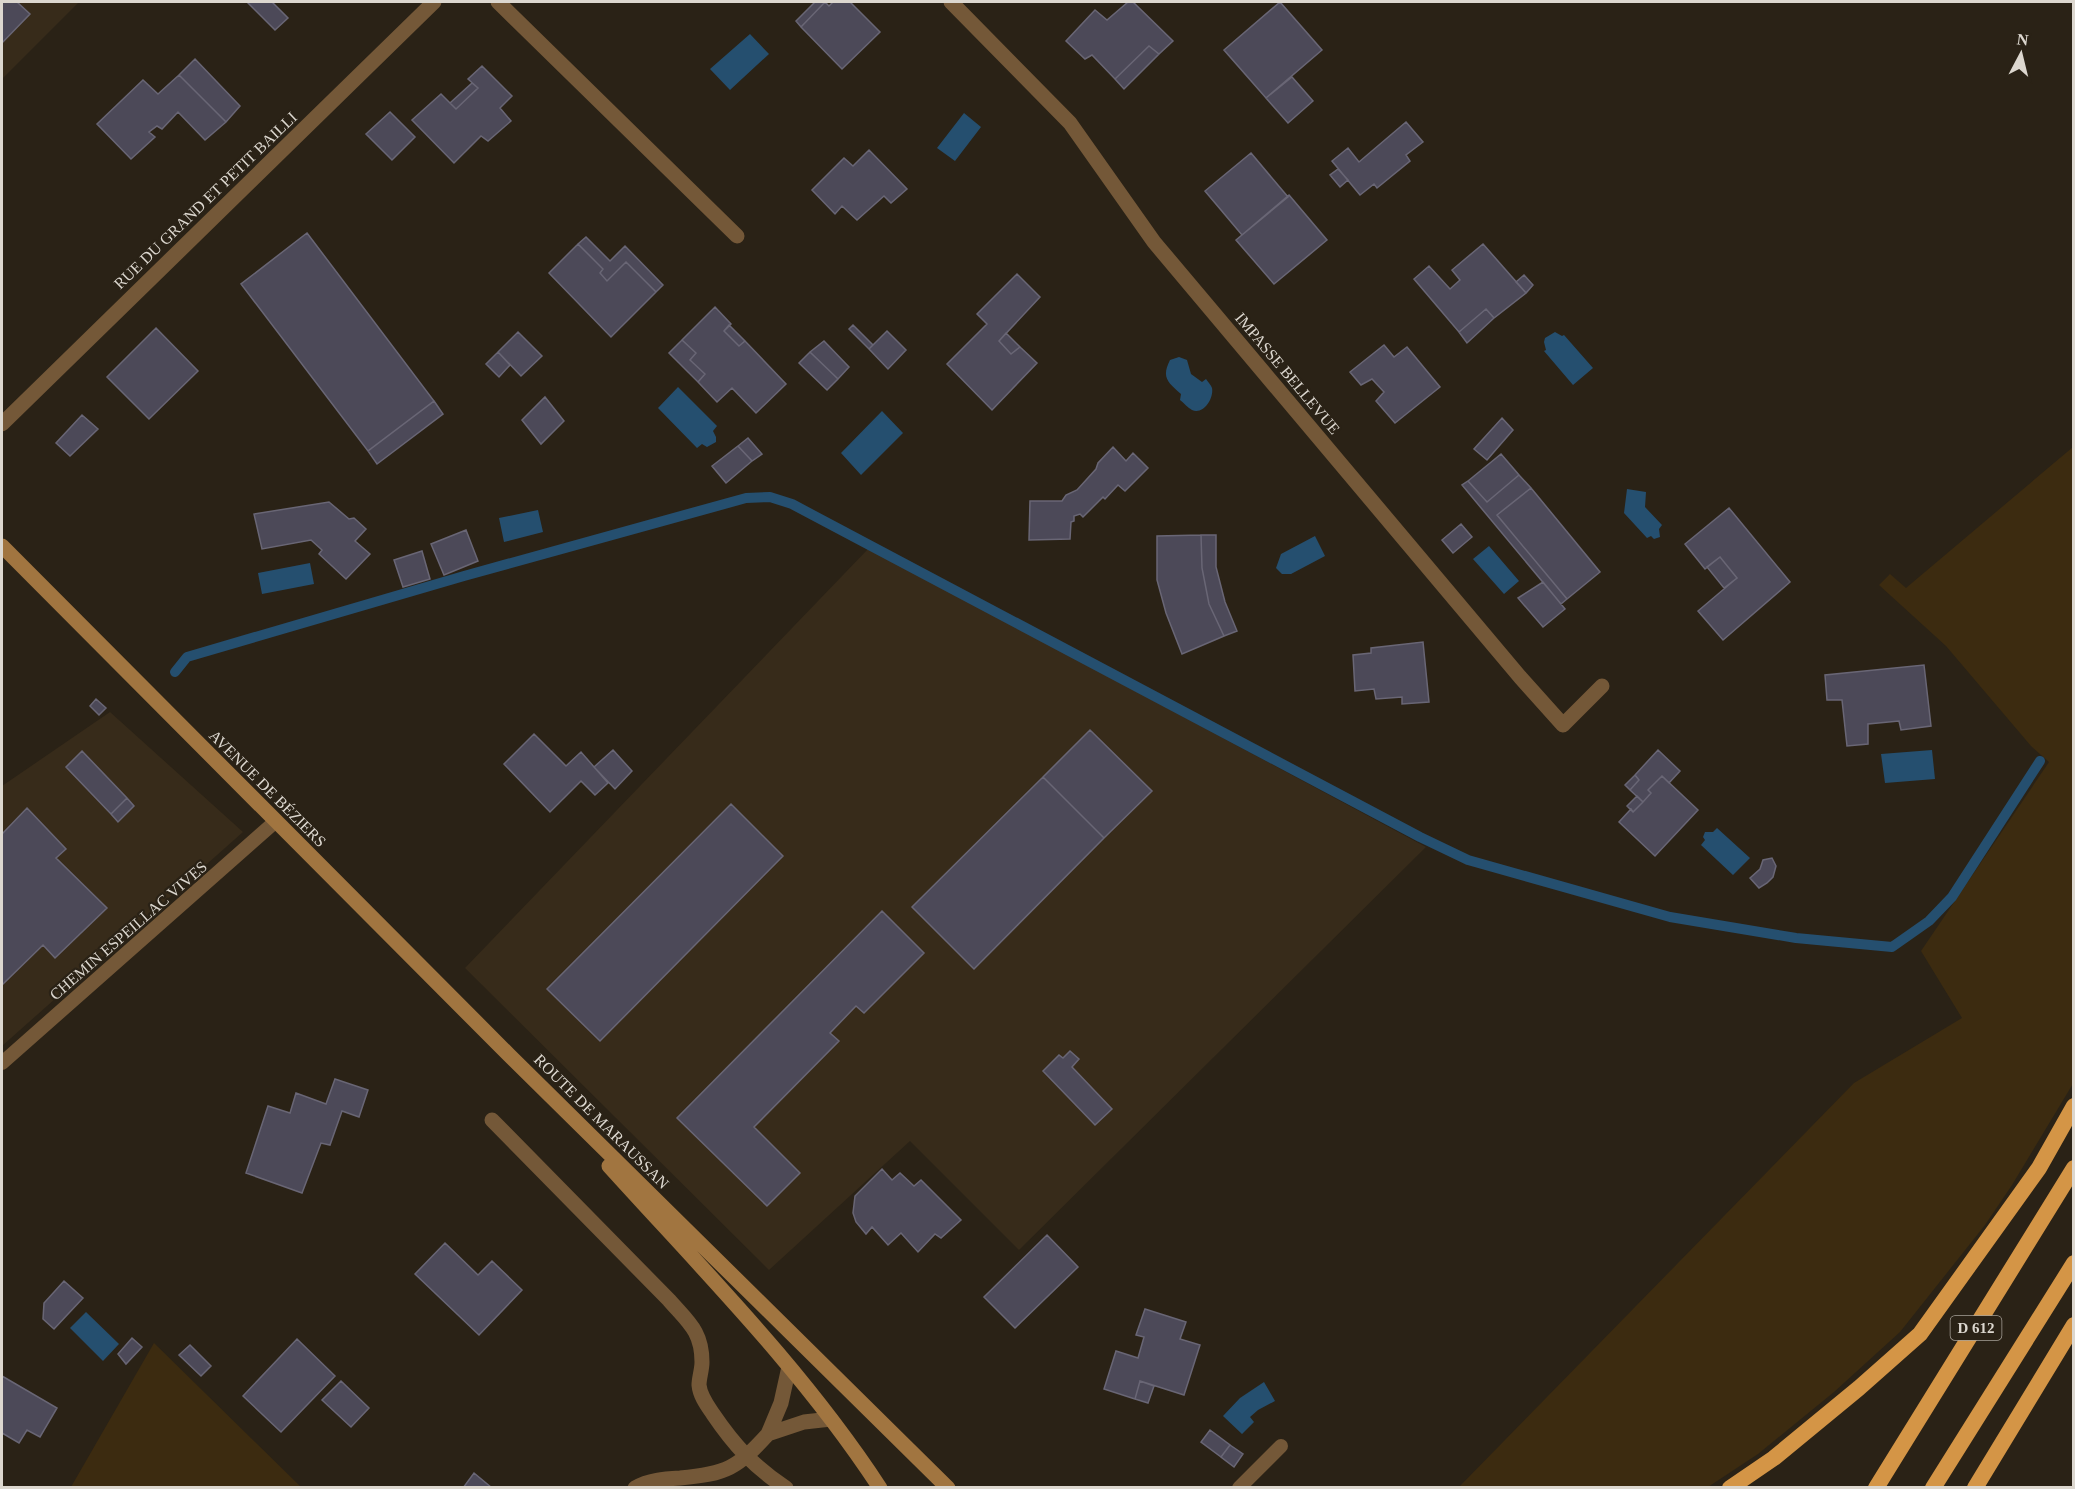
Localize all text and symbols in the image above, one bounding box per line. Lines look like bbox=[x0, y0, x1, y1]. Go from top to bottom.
north arrow bbox=[1991, 24, 2051, 84]
text: N bbox=[2016, 30, 2030, 49]
street label: RUE DU GRAND ET PETIT BAILLI bbox=[111, 108, 300, 292]
street label: IMPASSE BELLEVUE bbox=[1232, 309, 1343, 437]
street label: AVENUE DE BÉZIERS bbox=[206, 726, 330, 850]
street label: CHEMIN ESPEILLAC VIVES bbox=[46, 858, 210, 1003]
street label: ROUTE DE MARAUSSAN bbox=[531, 1051, 673, 1192]
road number: D 612 bbox=[1950, 1316, 2002, 1340]

